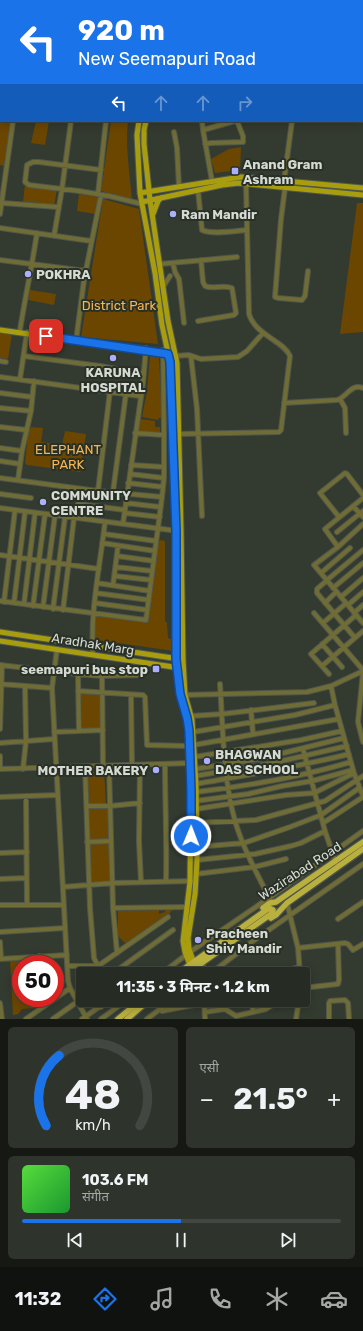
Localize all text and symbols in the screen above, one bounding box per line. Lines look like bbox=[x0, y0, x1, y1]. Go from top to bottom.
text: 920 m bbox=[78, 14, 165, 47]
icon: left bbox=[12, 16, 64, 68]
text: New Seemapuri Road bbox=[78, 48, 256, 70]
icon: left bbox=[108, 92, 130, 114]
icon: ahead bbox=[150, 92, 172, 114]
icon: ahead bbox=[192, 92, 214, 114]
icon: right bbox=[234, 92, 256, 114]
place label: Anand Gram Ashram bbox=[243, 157, 322, 187]
marker: Anand Gram Ashram bbox=[230, 166, 240, 176]
place label: Ram Mandir bbox=[181, 207, 257, 222]
marker: Ram Mandir bbox=[168, 209, 178, 219]
place label: POKHRA bbox=[36, 267, 91, 282]
marker: POKHRA bbox=[23, 269, 33, 279]
park label: District Park bbox=[82, 298, 156, 313]
pin bbox=[29, 319, 63, 353]
icon: arrive bbox=[35, 325, 57, 347]
marker: KARUNA HOSPITAL bbox=[108, 353, 118, 363]
place label: KARUNA HOSPITAL bbox=[81, 365, 146, 395]
park label: ELEPHANT PARK bbox=[35, 442, 101, 472]
place label: COMMUNITY CENTRE bbox=[51, 488, 131, 518]
marker: COMMUNITY CENTRE bbox=[38, 497, 48, 507]
street label: Aradhak Marg bbox=[50, 630, 135, 659]
place label: seemapuri bus stop bbox=[21, 662, 148, 677]
marker: seemapuri bus stop bbox=[151, 664, 161, 674]
place label: BHAGWAN DAS SCHOOL bbox=[215, 747, 299, 777]
marker: BHAGWAN DAS SCHOOL bbox=[202, 756, 212, 766]
place label: MOTHER BAKERY bbox=[37, 763, 148, 778]
marker: MOTHER BAKERY bbox=[151, 765, 161, 775]
position arrow bbox=[170, 815, 212, 857]
street label: Wazirabad Road bbox=[256, 839, 344, 903]
place label: Pracheen Shiv Mandir bbox=[206, 926, 282, 956]
marker: Pracheen Shiv Mandir bbox=[193, 935, 203, 945]
speed limit sign: 50 bbox=[12, 955, 64, 1007]
text: 11:35 · 3 मिनट · 1.2 km bbox=[116, 978, 270, 996]
text: एसी bbox=[200, 1060, 219, 1075]
text: 48 bbox=[64, 1069, 121, 1118]
text: 21.5° bbox=[233, 1081, 308, 1117]
text: − bbox=[200, 1086, 214, 1113]
text: + bbox=[327, 1086, 341, 1113]
text: km/h bbox=[75, 1116, 111, 1133]
text: 103.6 FM bbox=[82, 1171, 148, 1189]
text: संगीत bbox=[82, 1189, 109, 1204]
icon: previous bbox=[64, 1229, 86, 1251]
icon: pause bbox=[170, 1229, 192, 1251]
icon: next bbox=[277, 1229, 299, 1251]
icon: directions bbox=[91, 1285, 119, 1313]
icon: music bbox=[148, 1285, 176, 1313]
icon: phone bbox=[206, 1285, 234, 1313]
icon: climate bbox=[263, 1285, 291, 1313]
icon: car bbox=[320, 1285, 348, 1313]
text: 11:32 bbox=[15, 1288, 61, 1310]

